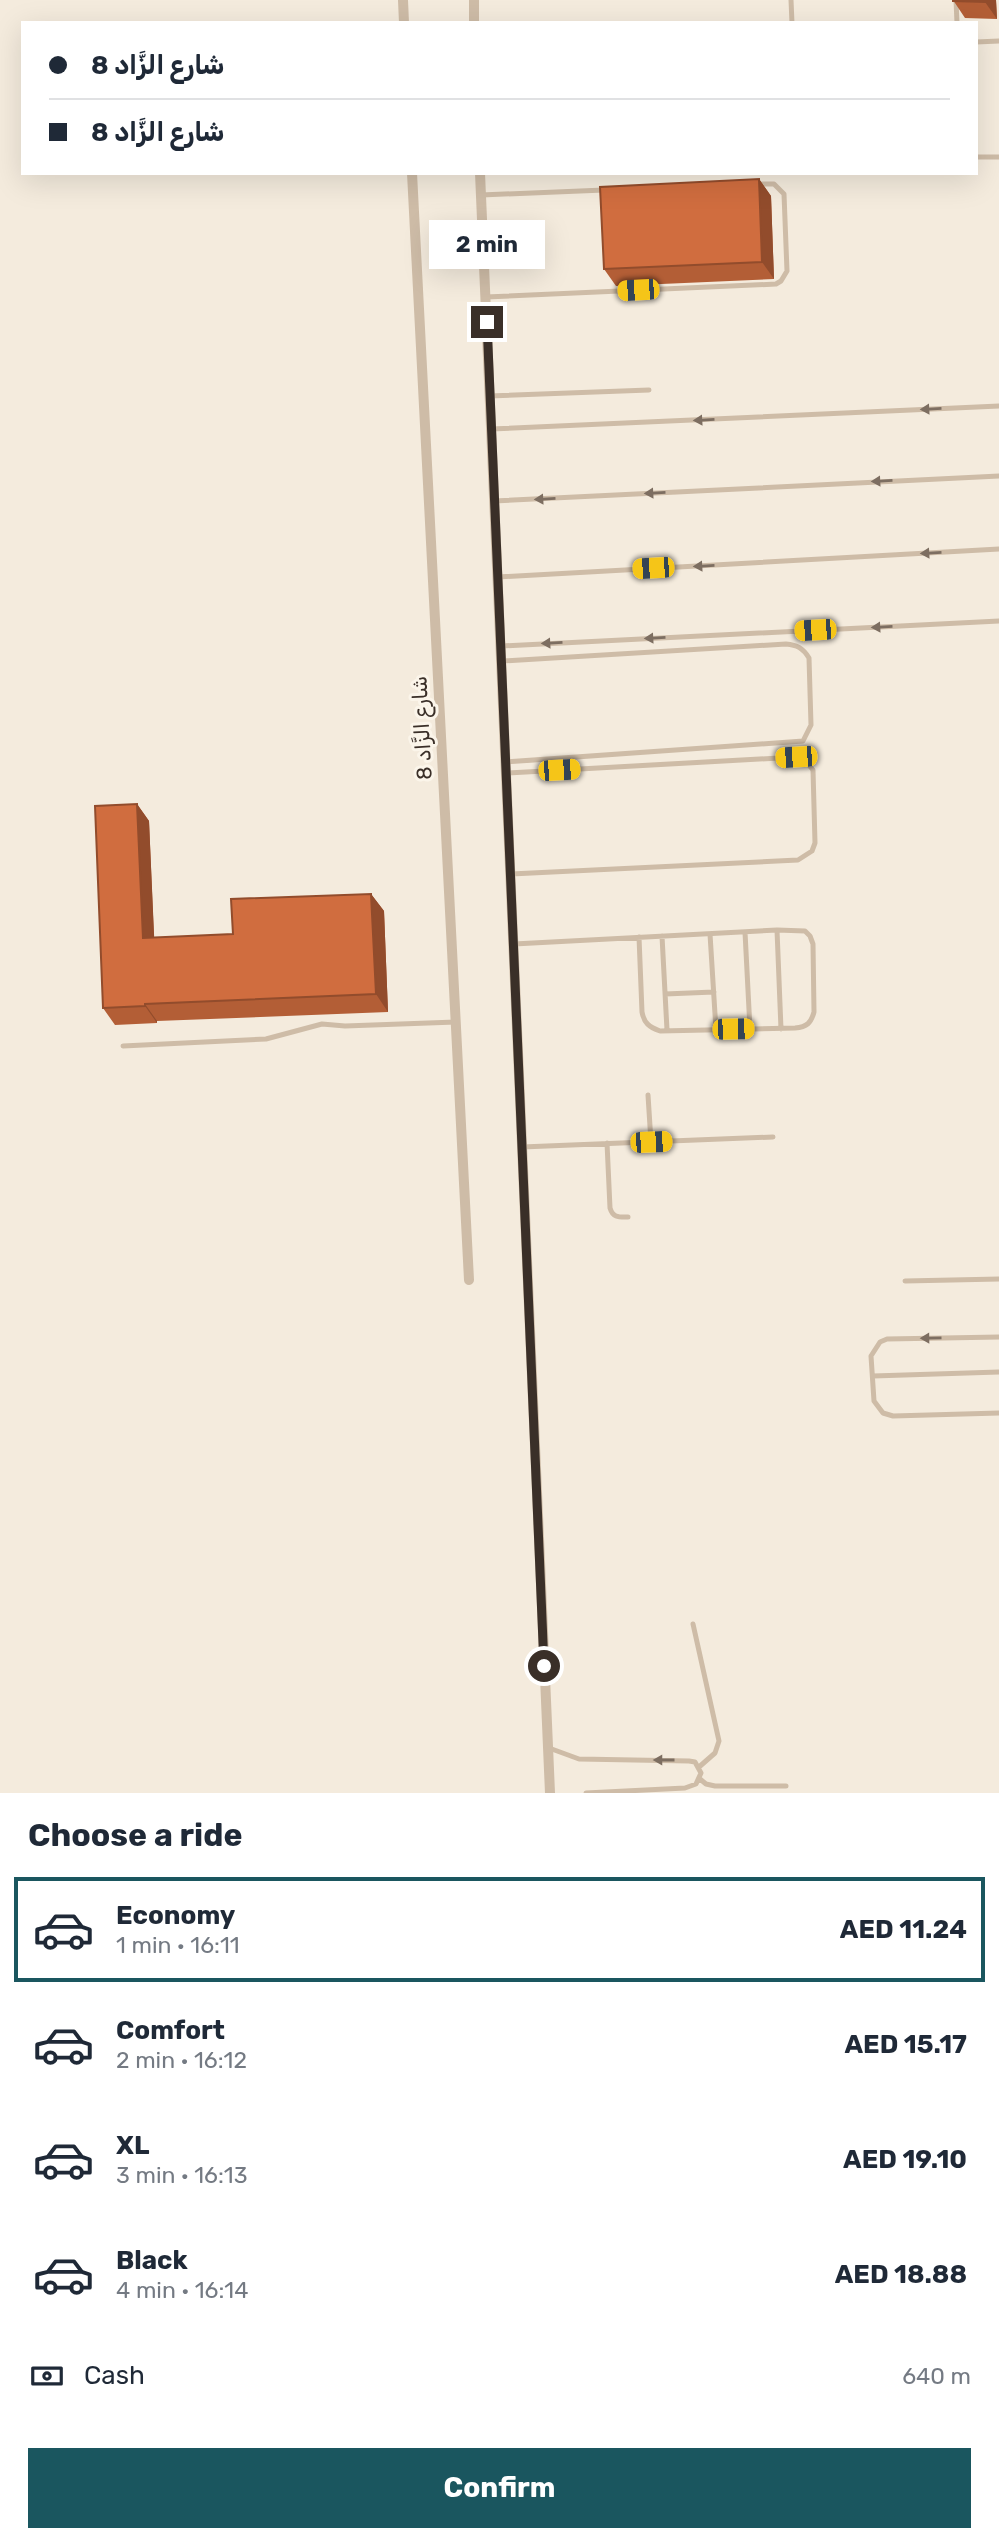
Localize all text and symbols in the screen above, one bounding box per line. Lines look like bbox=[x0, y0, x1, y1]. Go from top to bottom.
text: شارع الزَّاد 8 bbox=[91, 50, 224, 81]
text: شارع الزَّاد 8 bbox=[91, 117, 224, 148]
callout: 2 min bbox=[429, 220, 545, 270]
text: 2 min bbox=[456, 230, 518, 258]
car bbox=[617, 278, 660, 302]
route end bbox=[471, 306, 503, 338]
one-way arrow bbox=[920, 404, 942, 415]
one-way arrow bbox=[692, 414, 714, 425]
one-way arrow bbox=[871, 476, 893, 487]
one-way arrow bbox=[643, 488, 665, 499]
one-way arrow bbox=[534, 493, 556, 504]
one-way arrow bbox=[920, 548, 942, 559]
car bbox=[632, 556, 675, 580]
one-way arrow bbox=[692, 560, 714, 571]
car bbox=[794, 618, 837, 642]
one-way arrow bbox=[871, 621, 893, 632]
one-way arrow bbox=[643, 633, 665, 644]
one-way arrow bbox=[541, 638, 563, 649]
street label: شارع الزَّاد 8 bbox=[406, 675, 439, 781]
car bbox=[775, 745, 818, 769]
car bbox=[538, 758, 581, 782]
car bbox=[712, 1018, 755, 1040]
car bbox=[630, 1131, 673, 1153]
one-way arrow bbox=[920, 1333, 942, 1344]
route start bbox=[528, 1650, 560, 1682]
one-way arrow bbox=[653, 1755, 675, 1766]
text: Choose a ride bbox=[28, 1816, 242, 1854]
icon: car bbox=[32, 1898, 95, 1961]
text: Economy bbox=[116, 1900, 235, 1931]
text: AED 11.24 bbox=[840, 1914, 967, 1945]
text: 1 min · 16:11 bbox=[116, 1931, 240, 1959]
icon: car bbox=[32, 2013, 95, 2076]
text: Comfort bbox=[116, 2015, 225, 2046]
text: AED 15.17 bbox=[844, 2029, 967, 2060]
text: 2 min · 16:12 bbox=[116, 2046, 247, 2074]
icon: car bbox=[32, 2128, 95, 2191]
text: XL bbox=[116, 2130, 149, 2161]
text: AED 19.10 bbox=[843, 2144, 967, 2175]
text: 3 min · 16:13 bbox=[116, 2161, 248, 2189]
icon: car bbox=[32, 2243, 95, 2306]
text: Black bbox=[116, 2245, 188, 2276]
text: AED 18.88 bbox=[835, 2259, 967, 2290]
text: 4 min · 16:14 bbox=[116, 2276, 248, 2304]
icon: cash bbox=[28, 2357, 66, 2395]
text: Cash bbox=[84, 2360, 145, 2391]
text: 640 m bbox=[902, 2362, 971, 2390]
button: Confirm bbox=[28, 2448, 971, 2528]

